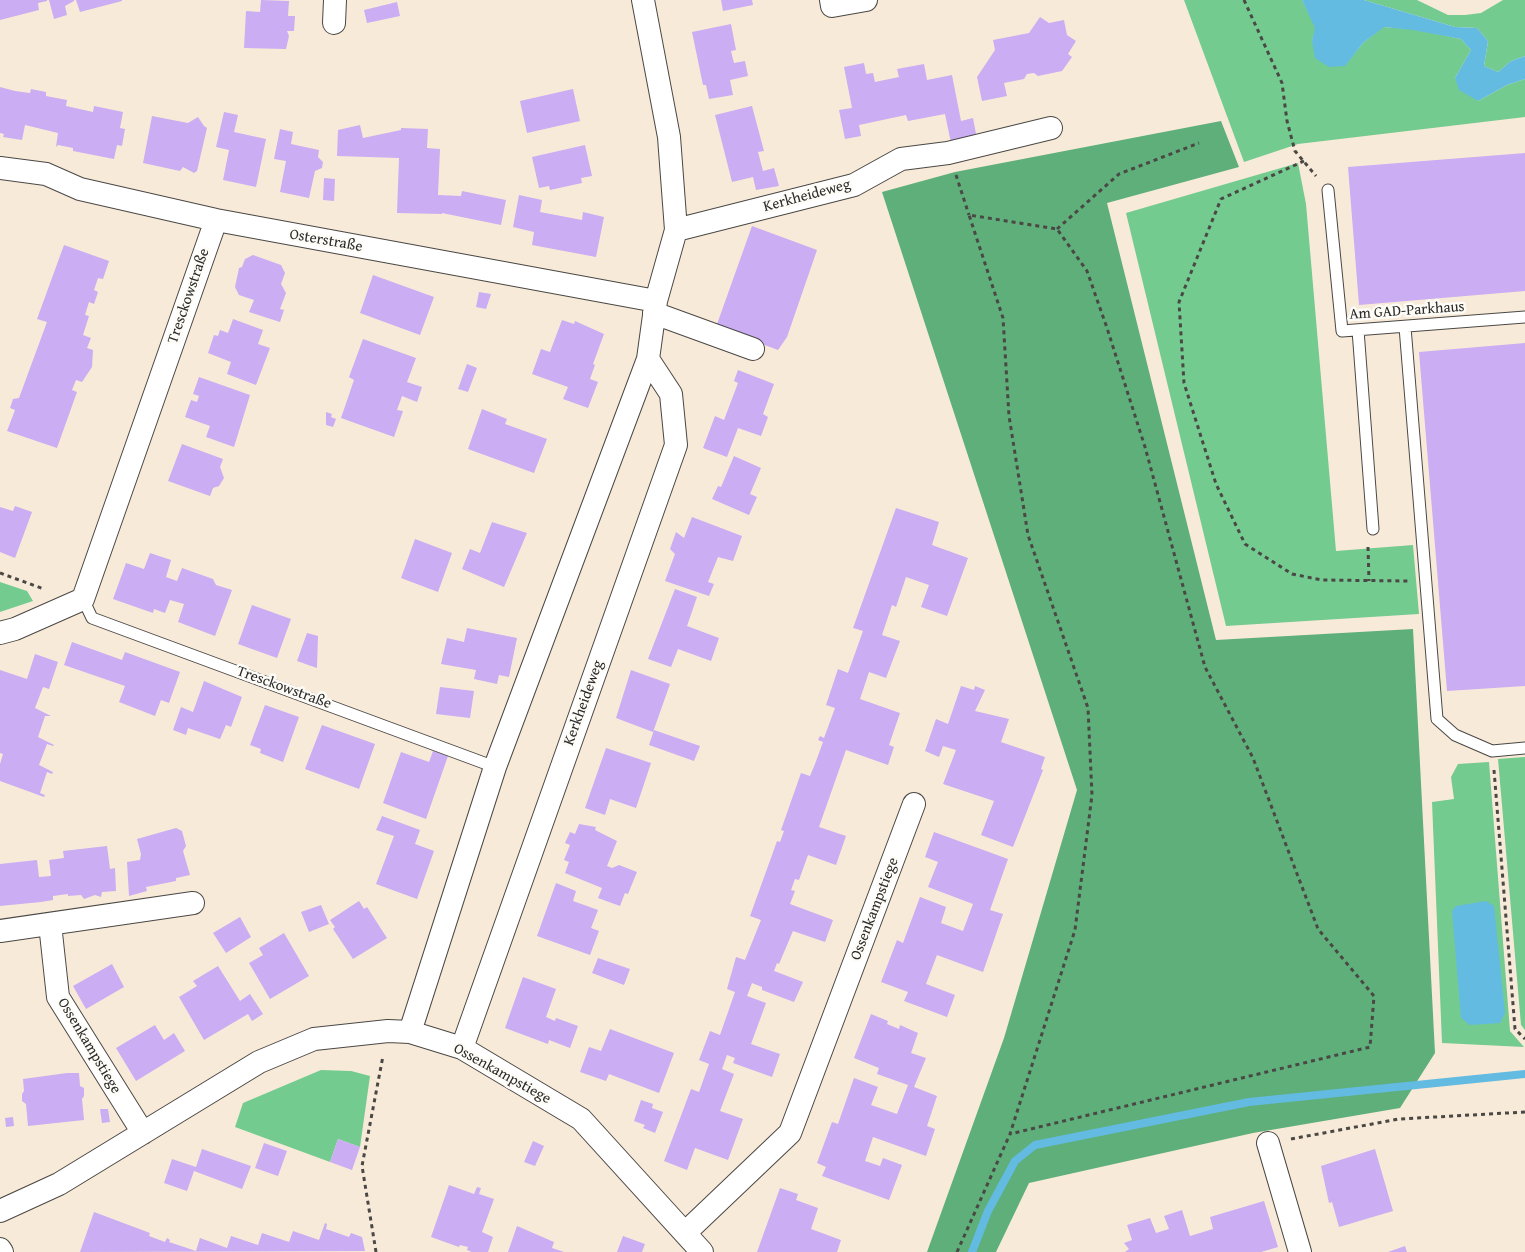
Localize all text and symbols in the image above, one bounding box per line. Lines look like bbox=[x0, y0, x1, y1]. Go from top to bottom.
street label: Kerkheideweg bbox=[762, 176, 852, 216]
street label: Osterstraße bbox=[288, 226, 364, 256]
street label: Tresckowstraße bbox=[164, 246, 214, 346]
street label: Am GAD-Parkhaus bbox=[1349, 298, 1465, 324]
street label: Kerkheideweg bbox=[560, 658, 608, 748]
street label: Tresckowstraße bbox=[234, 663, 334, 713]
street label: Ossenkampstiege bbox=[847, 855, 903, 963]
street label: Ossenkampstiege bbox=[53, 995, 125, 1097]
street label: Ossenkampstiege bbox=[450, 1040, 554, 1108]

